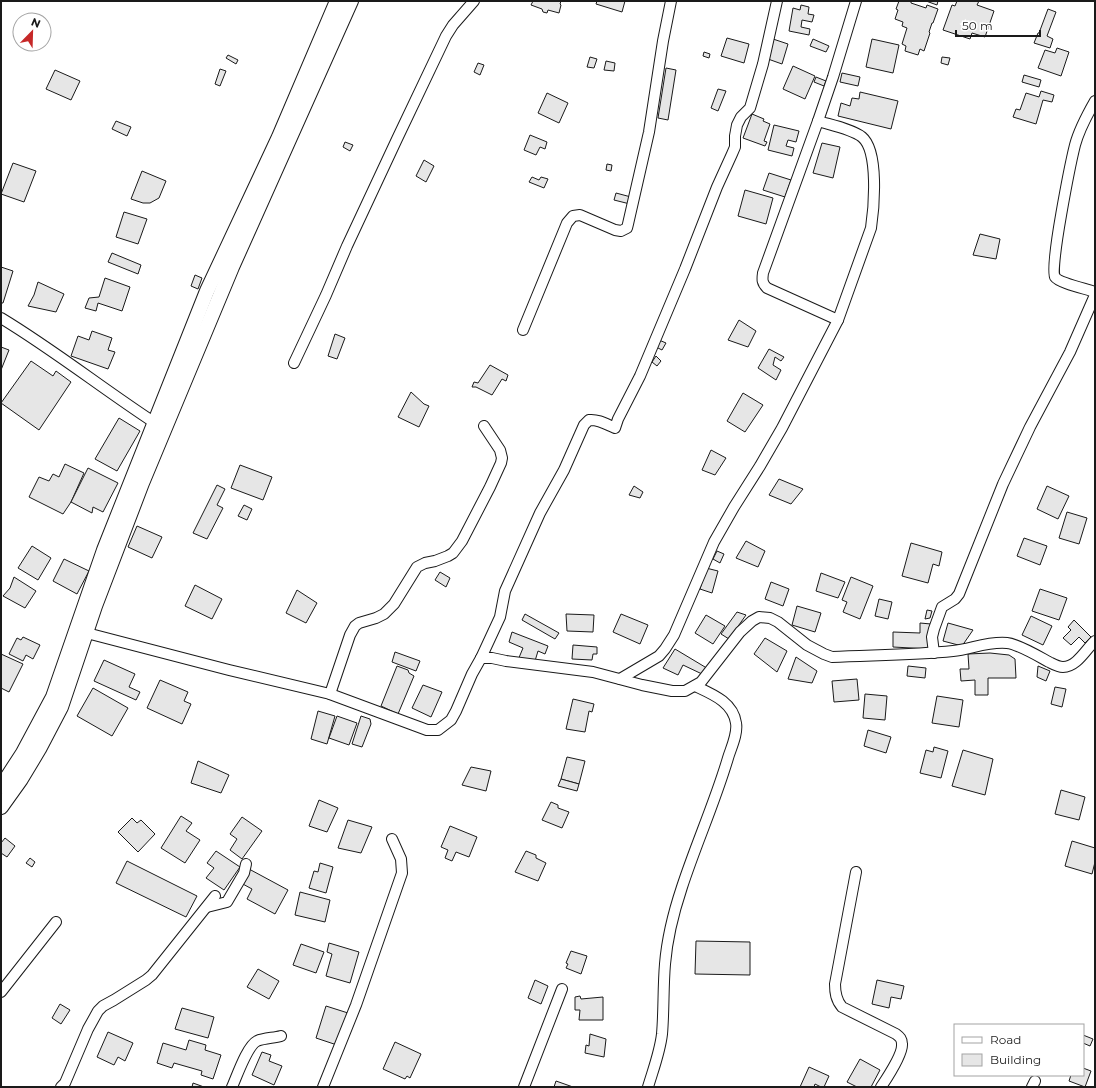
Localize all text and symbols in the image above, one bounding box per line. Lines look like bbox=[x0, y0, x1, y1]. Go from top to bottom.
north arrow bbox=[12, 12, 52, 52]
scale bar bbox=[956, 12, 1040, 38]
text: N bbox=[29, 15, 43, 31]
text: 50 m bbox=[962, 18, 993, 33]
legend bbox=[954, 1024, 1084, 1076]
text: Road bbox=[990, 1032, 1021, 1047]
text: Building bbox=[990, 1052, 1041, 1067]

